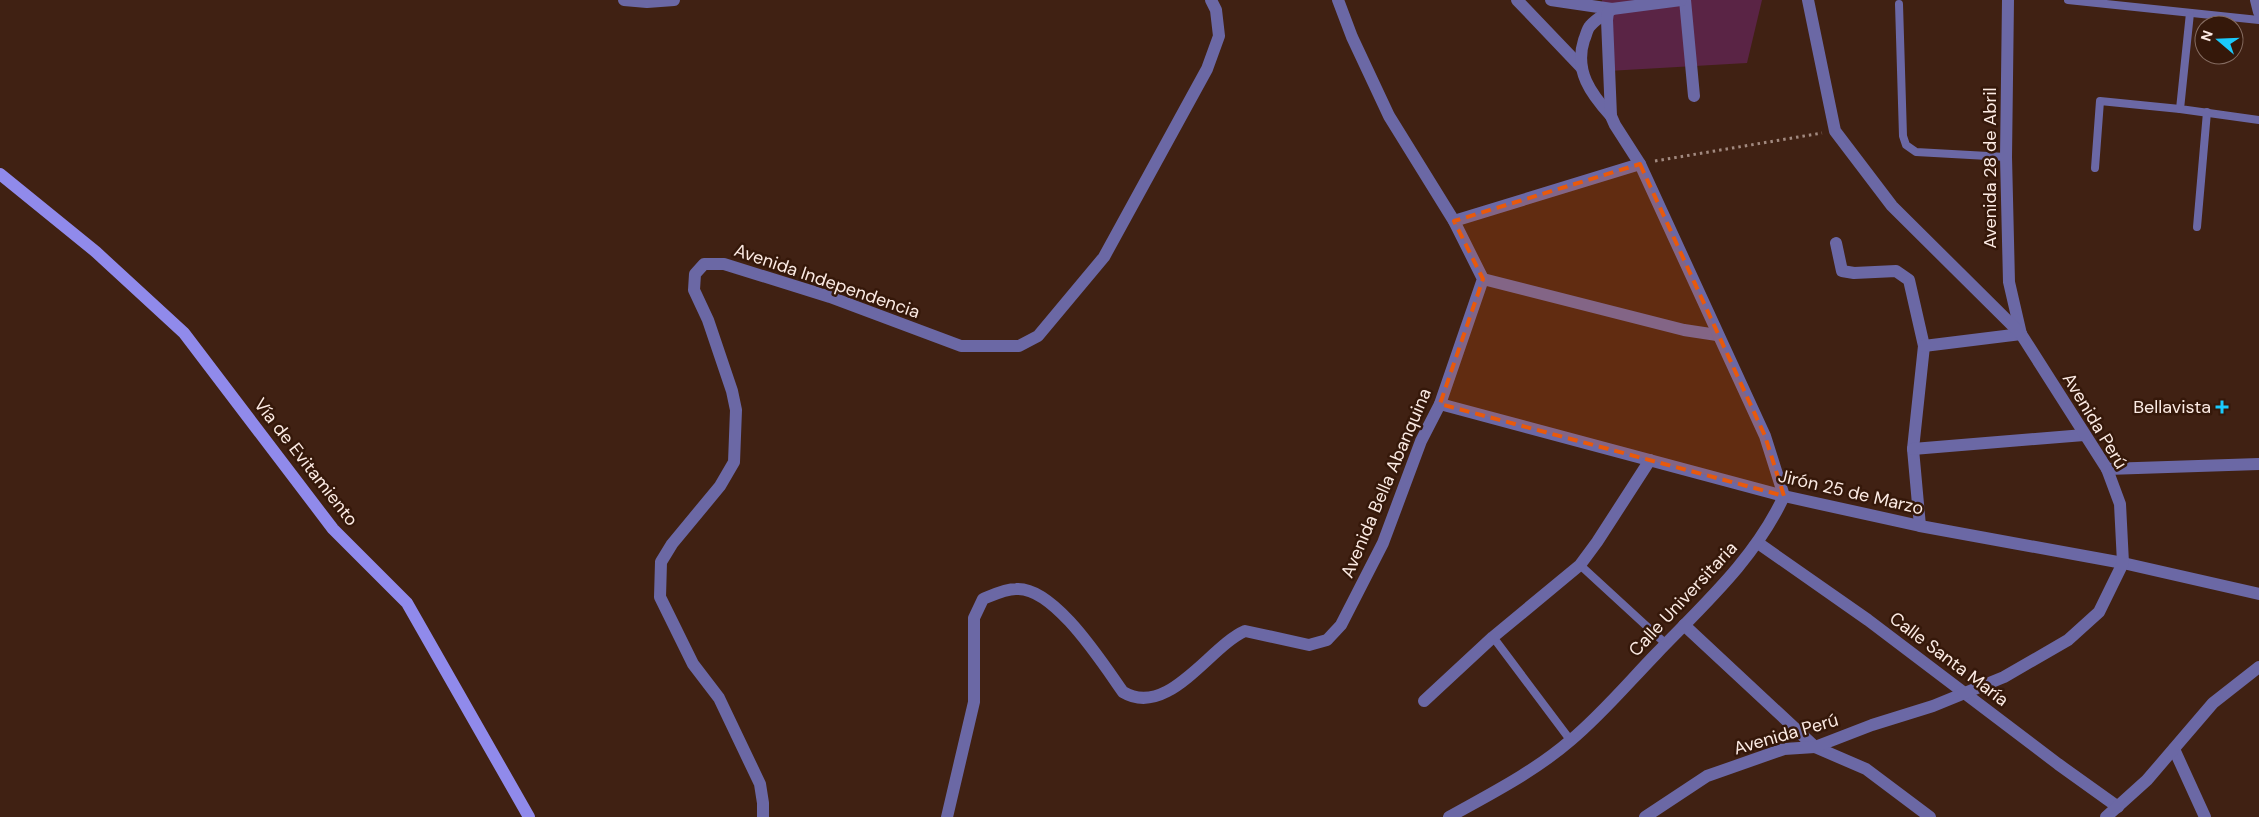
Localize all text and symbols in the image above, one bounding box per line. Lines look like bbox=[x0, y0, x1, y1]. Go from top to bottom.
north arrow bbox=[2194, 15, 2244, 65]
text: N bbox=[2197, 28, 2217, 44]
street label: Avenida 28 de Abril bbox=[1978, 87, 2002, 249]
street label: Avenida Independencia bbox=[731, 238, 923, 324]
street label: Avenida Perú bbox=[2057, 369, 2133, 473]
street label: Avenida Bella Abanquina bbox=[1335, 384, 1437, 582]
street label: Vía de Evitamiento bbox=[248, 393, 364, 531]
place label: Bellavista bbox=[2133, 395, 2211, 419]
marker: Bellavista bbox=[2215, 400, 2229, 414]
street label: Jirón 25 de Marzo bbox=[1776, 464, 1926, 520]
street label: Calle Universitaria bbox=[1623, 536, 1743, 662]
street label: Calle Santa María bbox=[1885, 606, 2013, 712]
street label: Avenida Perú bbox=[1731, 708, 1841, 760]

